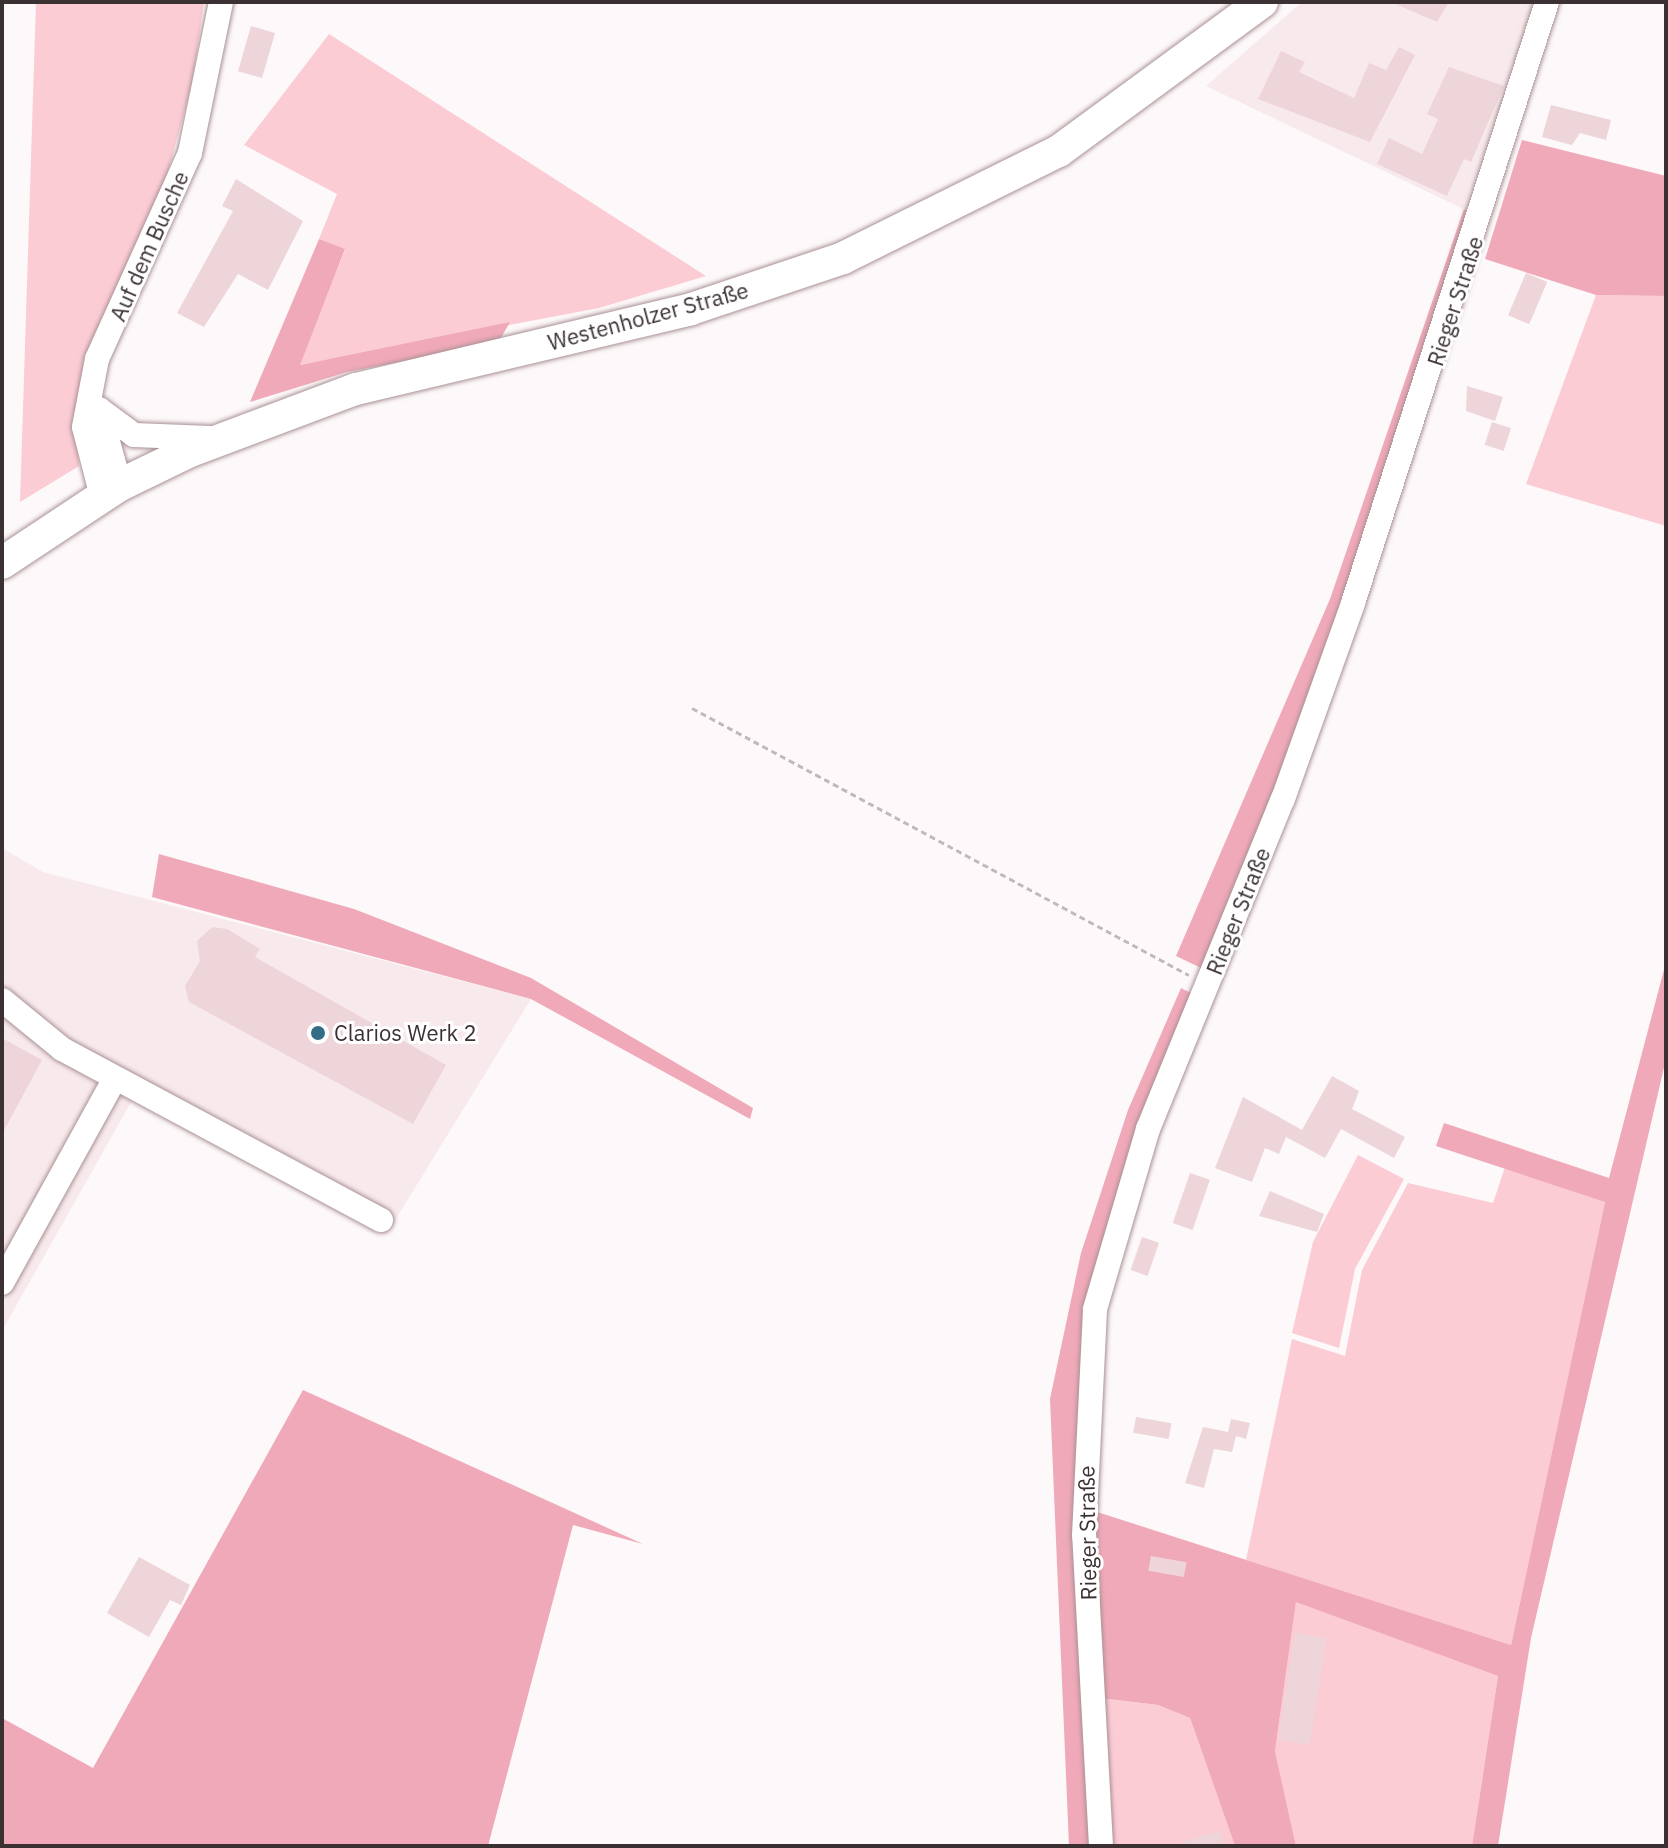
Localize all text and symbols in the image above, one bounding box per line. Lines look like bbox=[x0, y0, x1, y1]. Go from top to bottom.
street label: Auf dem Busche bbox=[104, 167, 194, 325]
street label: Rieger Straße bbox=[1422, 233, 1488, 369]
street label: Westenholzer Straße bbox=[545, 277, 751, 355]
street label: Rieger Straße bbox=[1200, 844, 1276, 978]
place label: Clarios Werk 2 bbox=[334, 1020, 477, 1046]
marker: Clarios Werk 2 bbox=[309, 1024, 327, 1042]
street label: Rieger Straße bbox=[1073, 1465, 1101, 1601]

